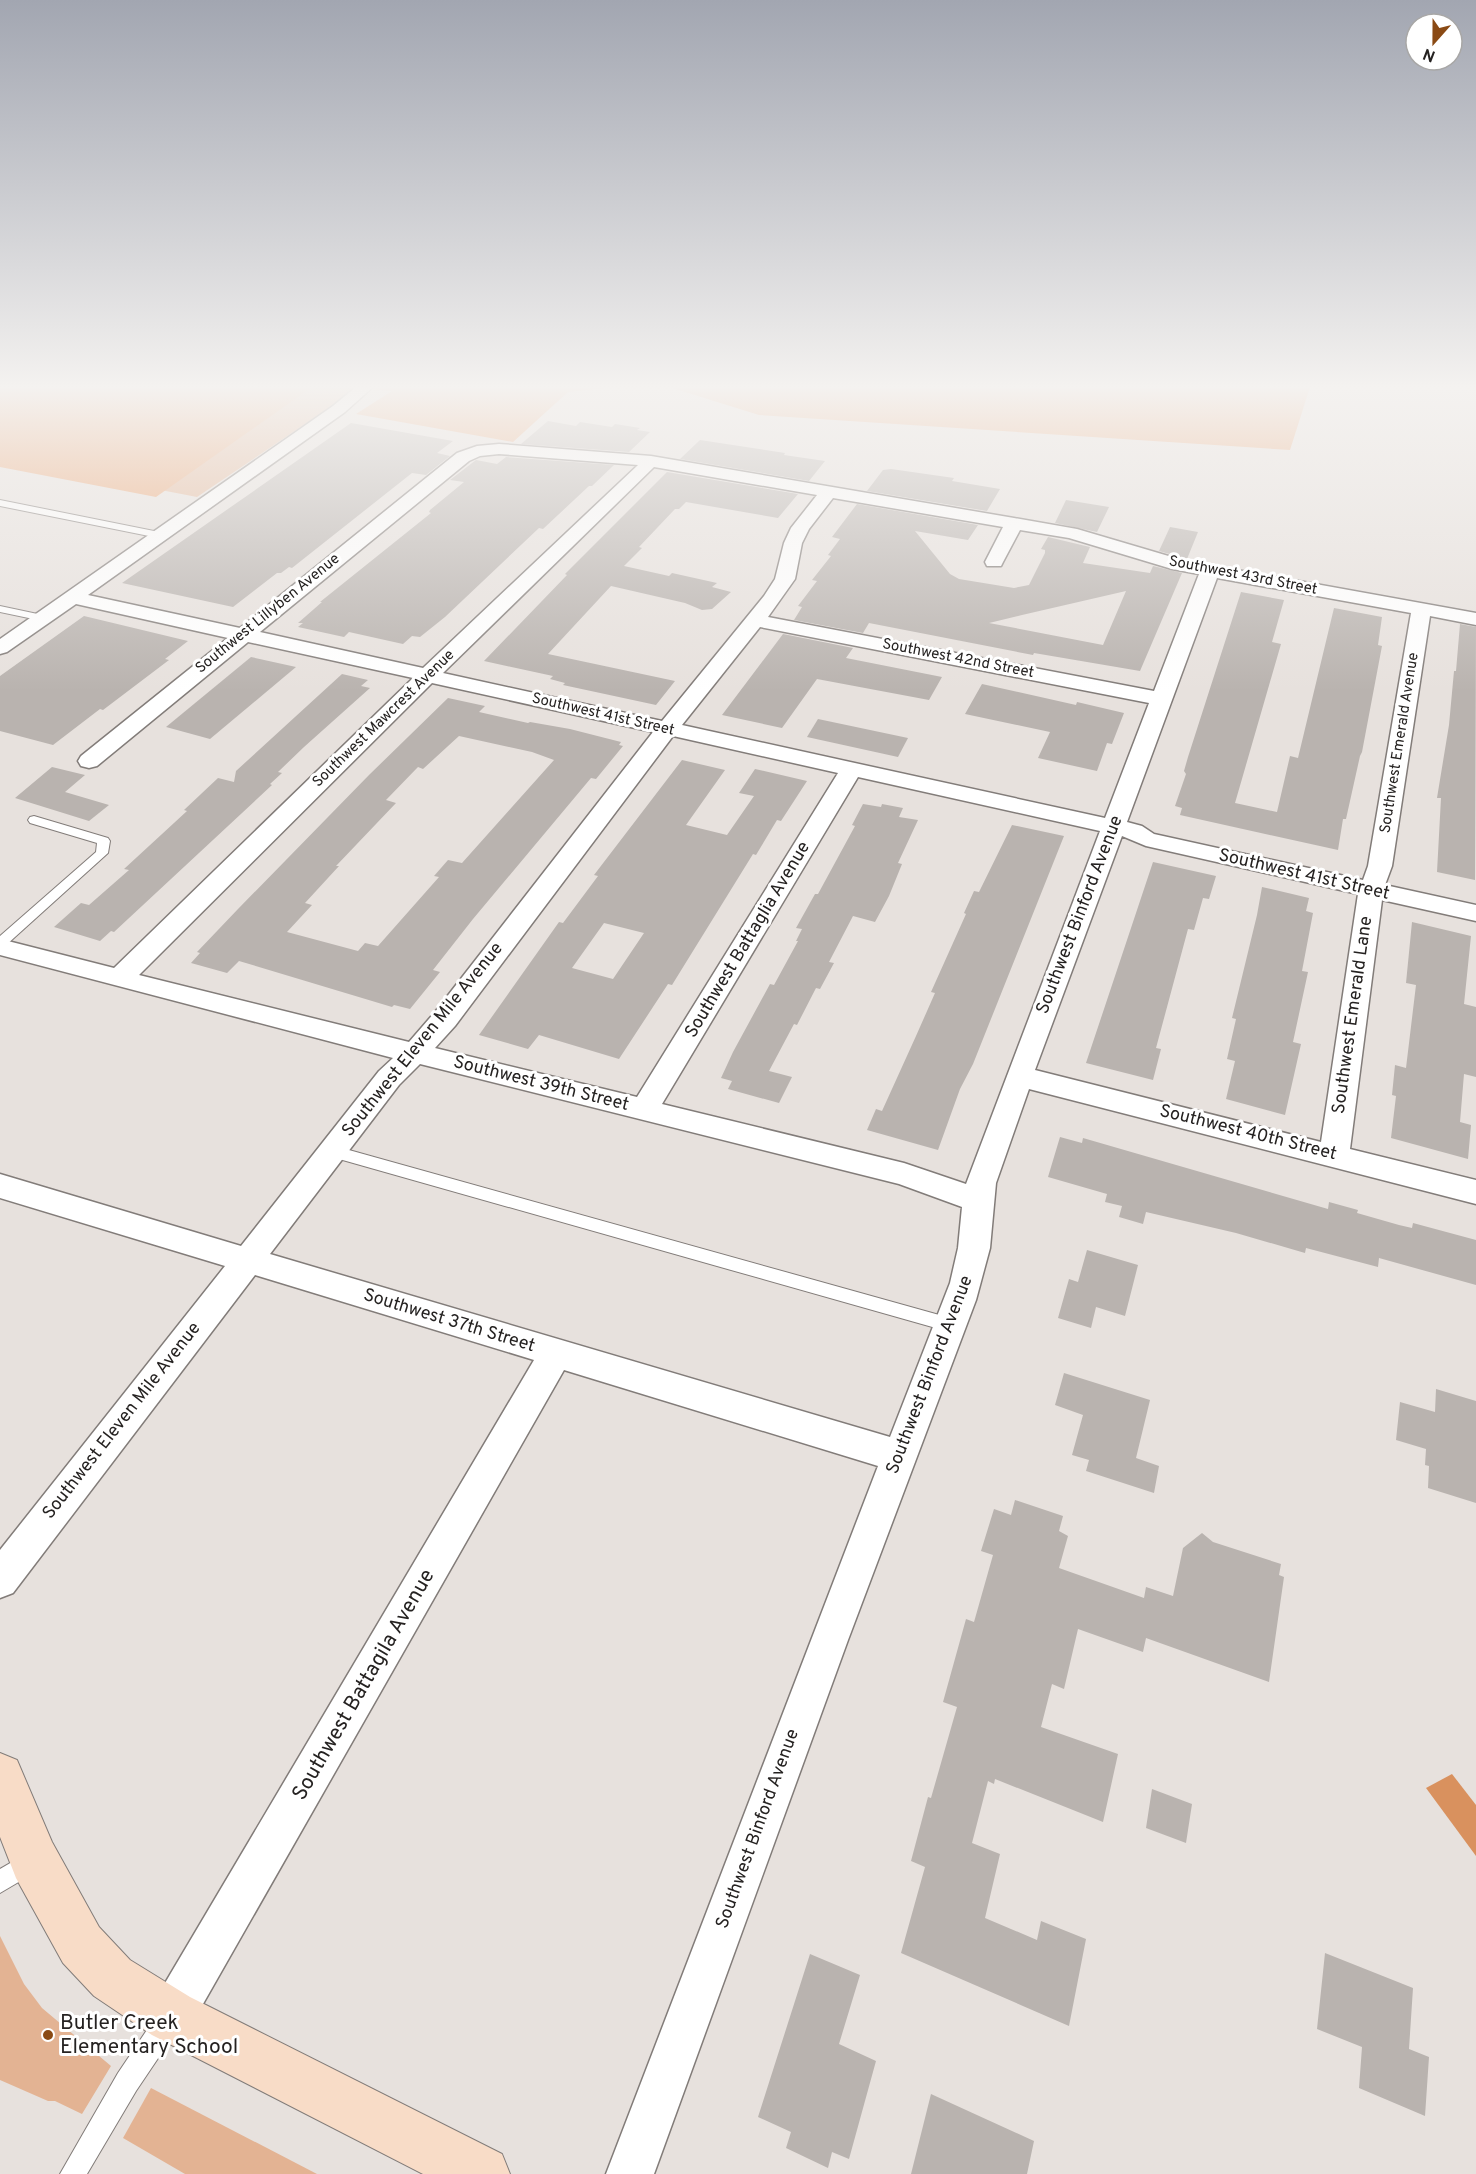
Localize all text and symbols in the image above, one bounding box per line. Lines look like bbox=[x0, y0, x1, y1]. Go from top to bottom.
north arrow bbox=[1404, 12, 1464, 72]
text: N bbox=[1420, 43, 1438, 66]
street label: Southwest Lillyben Avenue bbox=[192, 550, 344, 678]
street label: Southwest 43rd Street bbox=[1167, 552, 1319, 600]
street label: Southwest 42nd Street bbox=[881, 635, 1035, 683]
street label: Southwest Mawcrest Avenue bbox=[309, 646, 459, 792]
street label: Southwest Emerald Avenue bbox=[1376, 651, 1424, 835]
street label: Southwest 41st Street bbox=[530, 689, 676, 741]
street label: Southwest Binford Avenue bbox=[1031, 812, 1129, 1018]
street label: Southwest Battaglia Avenue bbox=[680, 838, 816, 1042]
street label: Southwest 41st Street bbox=[1216, 844, 1392, 906]
street label: Southwest Emerald Lane bbox=[1328, 915, 1378, 1115]
street label: Southwest Eleven Mile Avenue bbox=[337, 938, 509, 1142]
street label: Southwest 39th Street bbox=[451, 1051, 631, 1117]
street label: Southwest 40th Street bbox=[1157, 1100, 1339, 1166]
street label: Southwest Binford Avenue bbox=[881, 1272, 979, 1478]
street label: Southwest 37th Street bbox=[360, 1284, 538, 1358]
street label: Southwest Eleven Mile Avenue bbox=[38, 1318, 206, 1524]
street label: Southwest Battagila Avenue bbox=[287, 1564, 441, 1806]
street label: Southwest Binford Avenue bbox=[711, 1726, 805, 1932]
place label: Butler Creek Elementary School bbox=[60, 2010, 238, 2061]
marker: Butler Creek Elementary School bbox=[41, 2028, 55, 2042]

